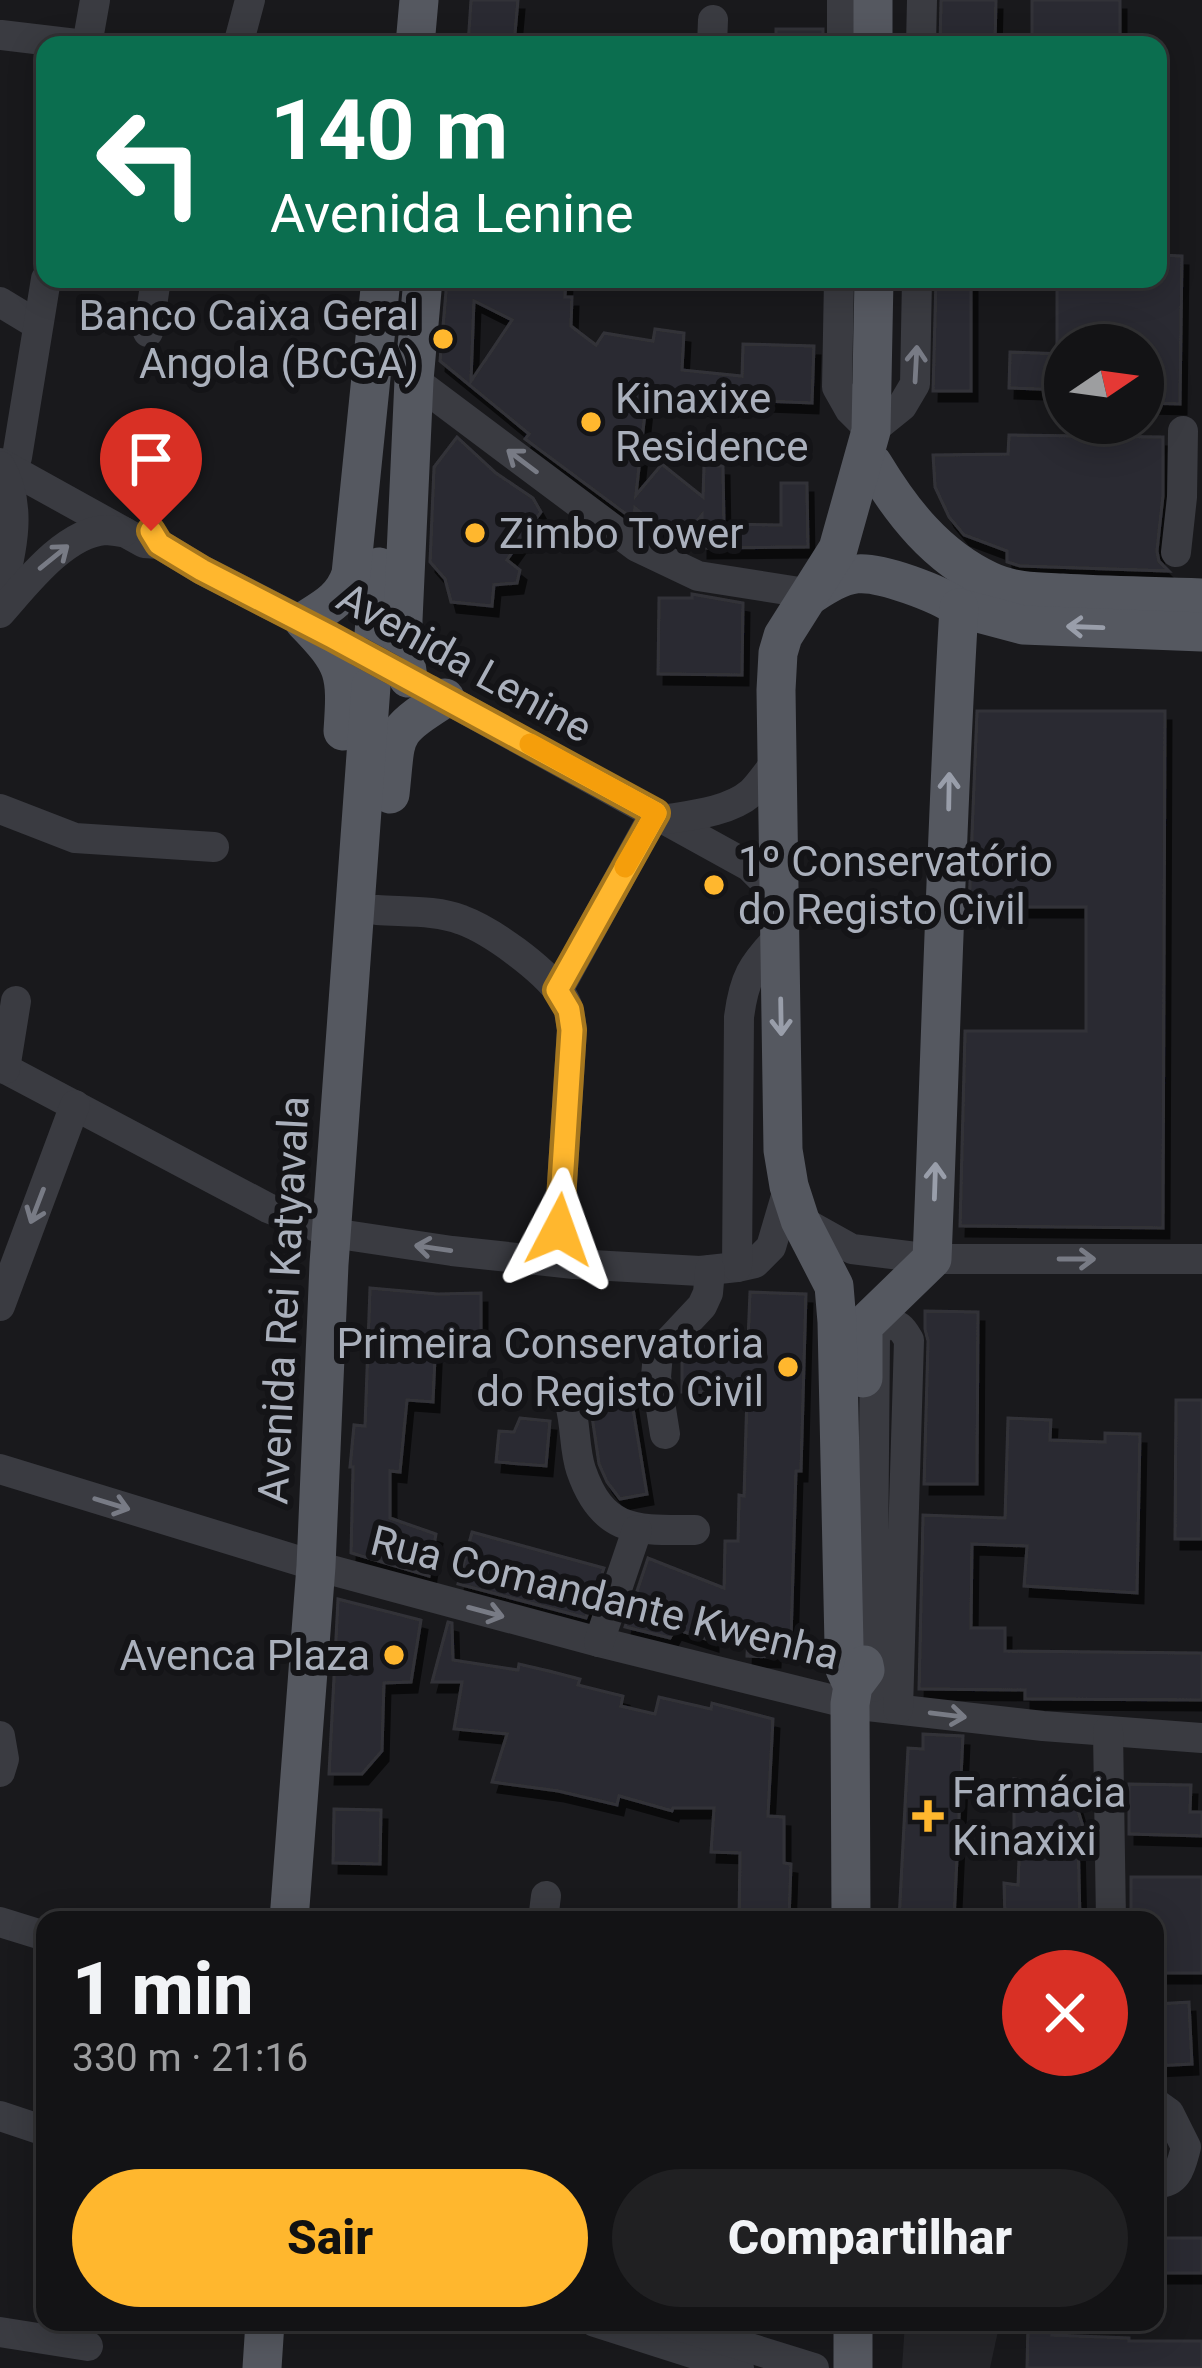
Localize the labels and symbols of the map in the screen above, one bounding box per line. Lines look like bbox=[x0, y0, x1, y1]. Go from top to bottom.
place label: Banco Caixa Geral Angola (BCGA) bbox=[79, 291, 419, 388]
north arrow bbox=[1044, 324, 1164, 444]
marker: Banco Caixa Geral Angola (BCGA) bbox=[430, 326, 456, 352]
one-way arrow bbox=[904, 345, 927, 384]
place label: Kinaxixe Residence bbox=[615, 374, 808, 471]
pin bbox=[100, 408, 202, 531]
marker: Kinaxixe Residence bbox=[578, 409, 604, 435]
one-way arrow bbox=[506, 448, 538, 474]
place label: Zimbo Tower bbox=[499, 509, 743, 558]
marker: Zimbo Tower bbox=[462, 520, 488, 546]
one-way arrow bbox=[38, 544, 69, 571]
street label: Avenida Lenine bbox=[329, 572, 600, 752]
one-way arrow bbox=[1066, 615, 1105, 638]
one-way arrow bbox=[937, 772, 960, 811]
place label: 1º Conservatório do Registo Civil bbox=[738, 837, 1053, 934]
marker: 1º Conservatório do Registo Civil bbox=[701, 872, 727, 898]
one-way arrow bbox=[769, 997, 792, 1036]
street label: Avenida Rei Katyavala bbox=[248, 1095, 319, 1505]
one-way arrow bbox=[924, 1162, 947, 1201]
position arrow bbox=[496, 1167, 622, 1293]
one-way arrow bbox=[25, 1186, 47, 1223]
one-way arrow bbox=[414, 1236, 453, 1259]
one-way arrow bbox=[1057, 1248, 1096, 1270]
place label: Primeira Conservatoria do Registo Civil bbox=[337, 1319, 764, 1416]
marker: Primeira Conservatoria do Registo Civil bbox=[775, 1354, 801, 1380]
one-way arrow bbox=[92, 1494, 130, 1516]
street label: Rua Comandante Kwenha bbox=[366, 1516, 844, 1679]
one-way arrow bbox=[467, 1602, 505, 1624]
place label: Avenca Plaza bbox=[120, 1631, 370, 1680]
marker: Avenca Plaza bbox=[381, 1642, 407, 1668]
one-way arrow bbox=[928, 1704, 967, 1727]
place label: Farmácia Kinaxixi bbox=[952, 1768, 1126, 1865]
marker: Farmácia Kinaxixi bbox=[915, 1803, 941, 1829]

